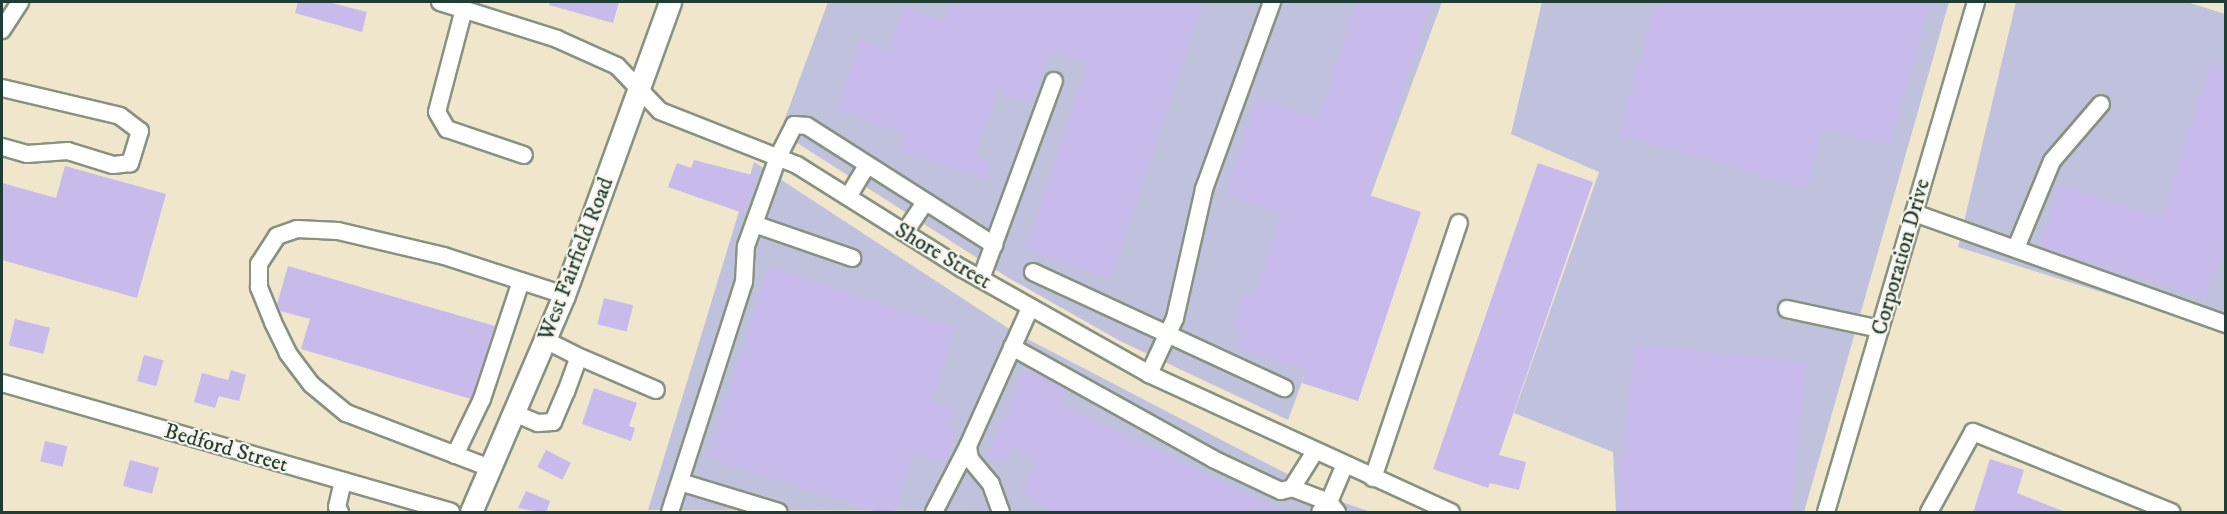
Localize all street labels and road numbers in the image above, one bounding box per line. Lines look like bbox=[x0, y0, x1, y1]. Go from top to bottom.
street label: West Fairfield Road bbox=[533, 174, 619, 344]
street label: Corporation Drive bbox=[1866, 176, 1936, 338]
street label: Shore Street bbox=[890, 217, 996, 295]
street label: Bedford Street bbox=[161, 418, 291, 478]

